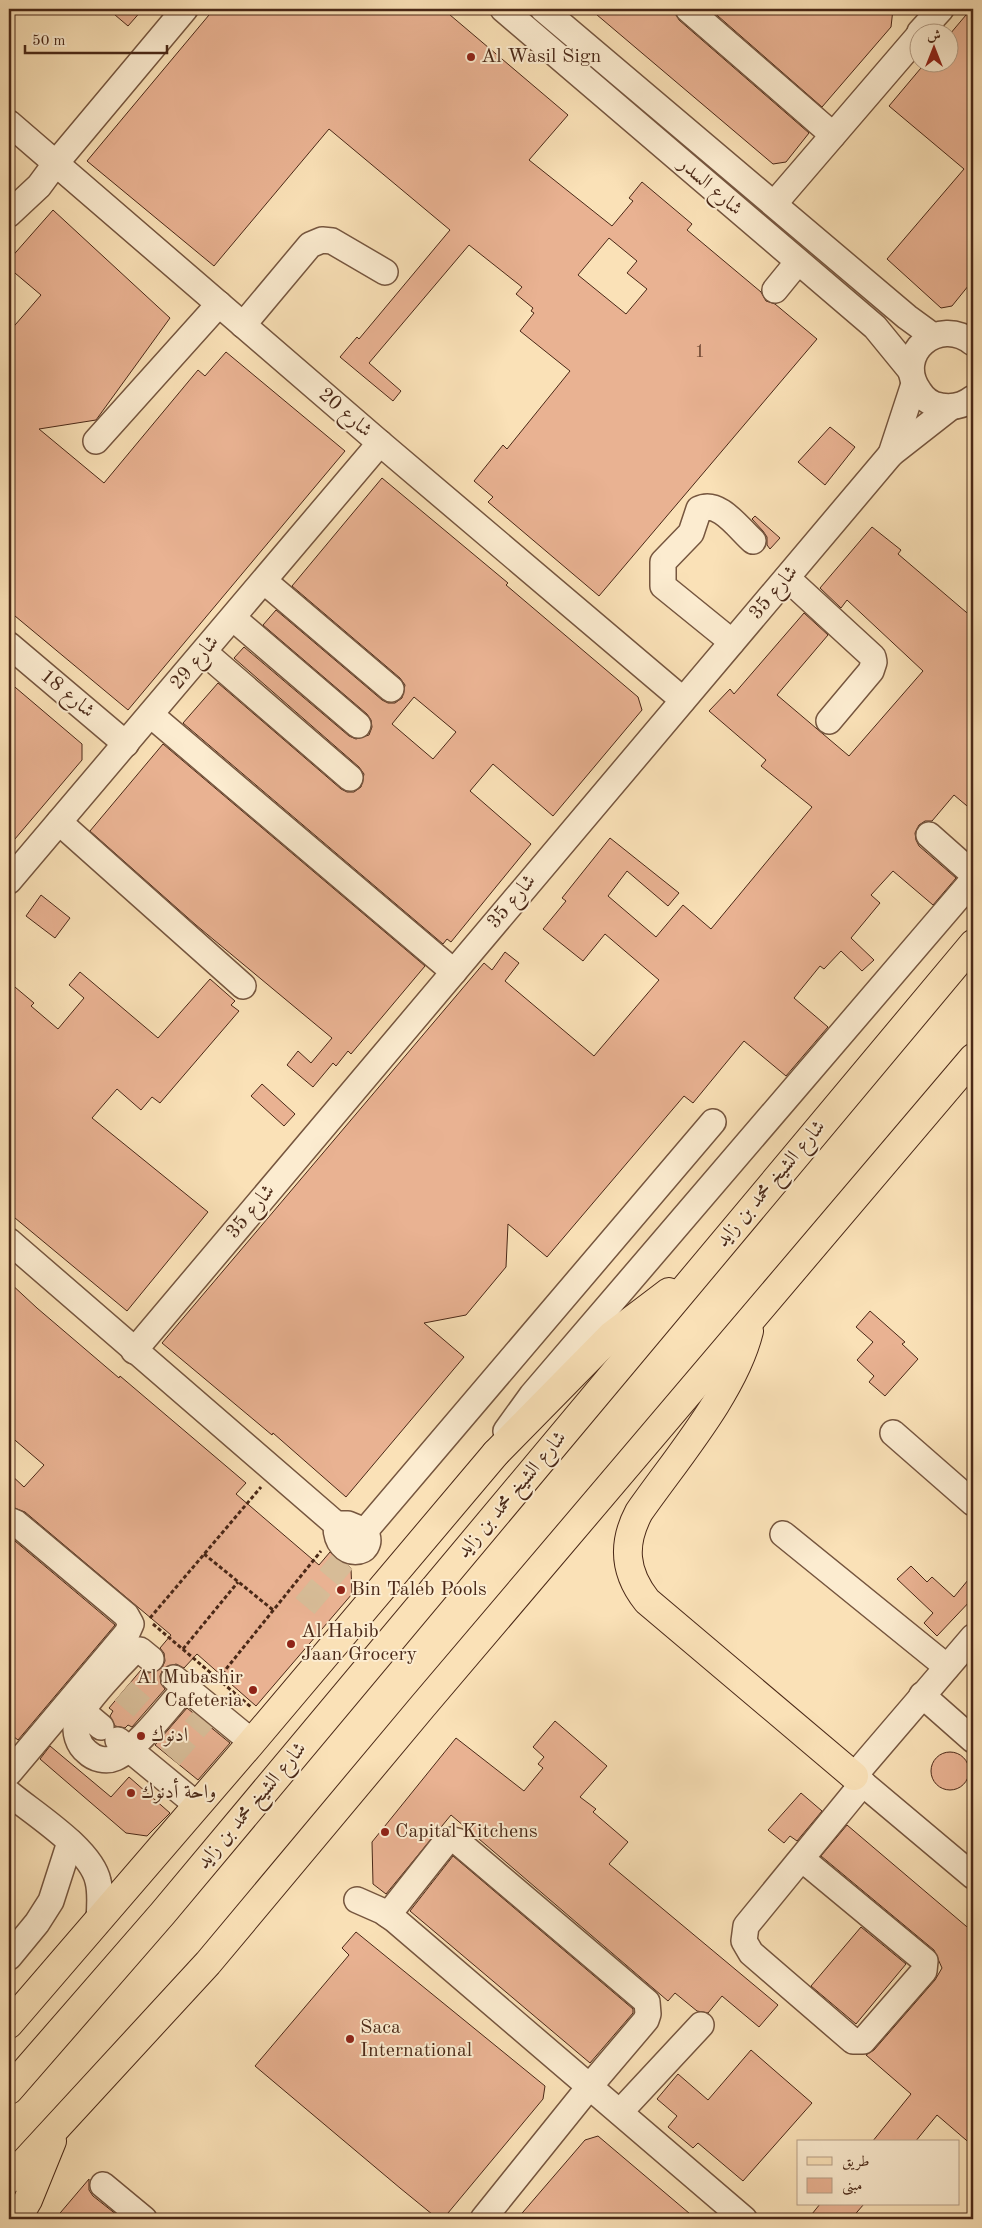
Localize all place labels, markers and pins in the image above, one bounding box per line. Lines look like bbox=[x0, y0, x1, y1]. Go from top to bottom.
place label: Al Wasil Sign bbox=[481, 47, 602, 67]
marker: Al Wasil Sign bbox=[465, 51, 477, 63]
place label: Bin Taleb Pools bbox=[351, 1580, 487, 1600]
marker: Bin Taleb Pools bbox=[335, 1584, 347, 1596]
place label: Al Habib Jaan Grocery bbox=[301, 1622, 418, 1665]
marker: Al Habib Jaan Grocery bbox=[285, 1638, 297, 1650]
place label: Al Mubashir Cafeteria bbox=[136, 1668, 243, 1711]
marker: Al Mubashir Cafeteria bbox=[247, 1684, 259, 1696]
place label: ادنوك bbox=[151, 1725, 188, 1747]
marker: ادنوك bbox=[135, 1730, 147, 1742]
place label: واحة أدنوك bbox=[141, 1777, 216, 1804]
marker: واحة أدنوك bbox=[125, 1787, 137, 1799]
place label: Capital Kitchens bbox=[395, 1822, 538, 1842]
marker: Capital Kitchens bbox=[379, 1826, 391, 1838]
place label: Saca International bbox=[360, 2018, 472, 2061]
marker: Saca International bbox=[344, 2033, 356, 2045]

